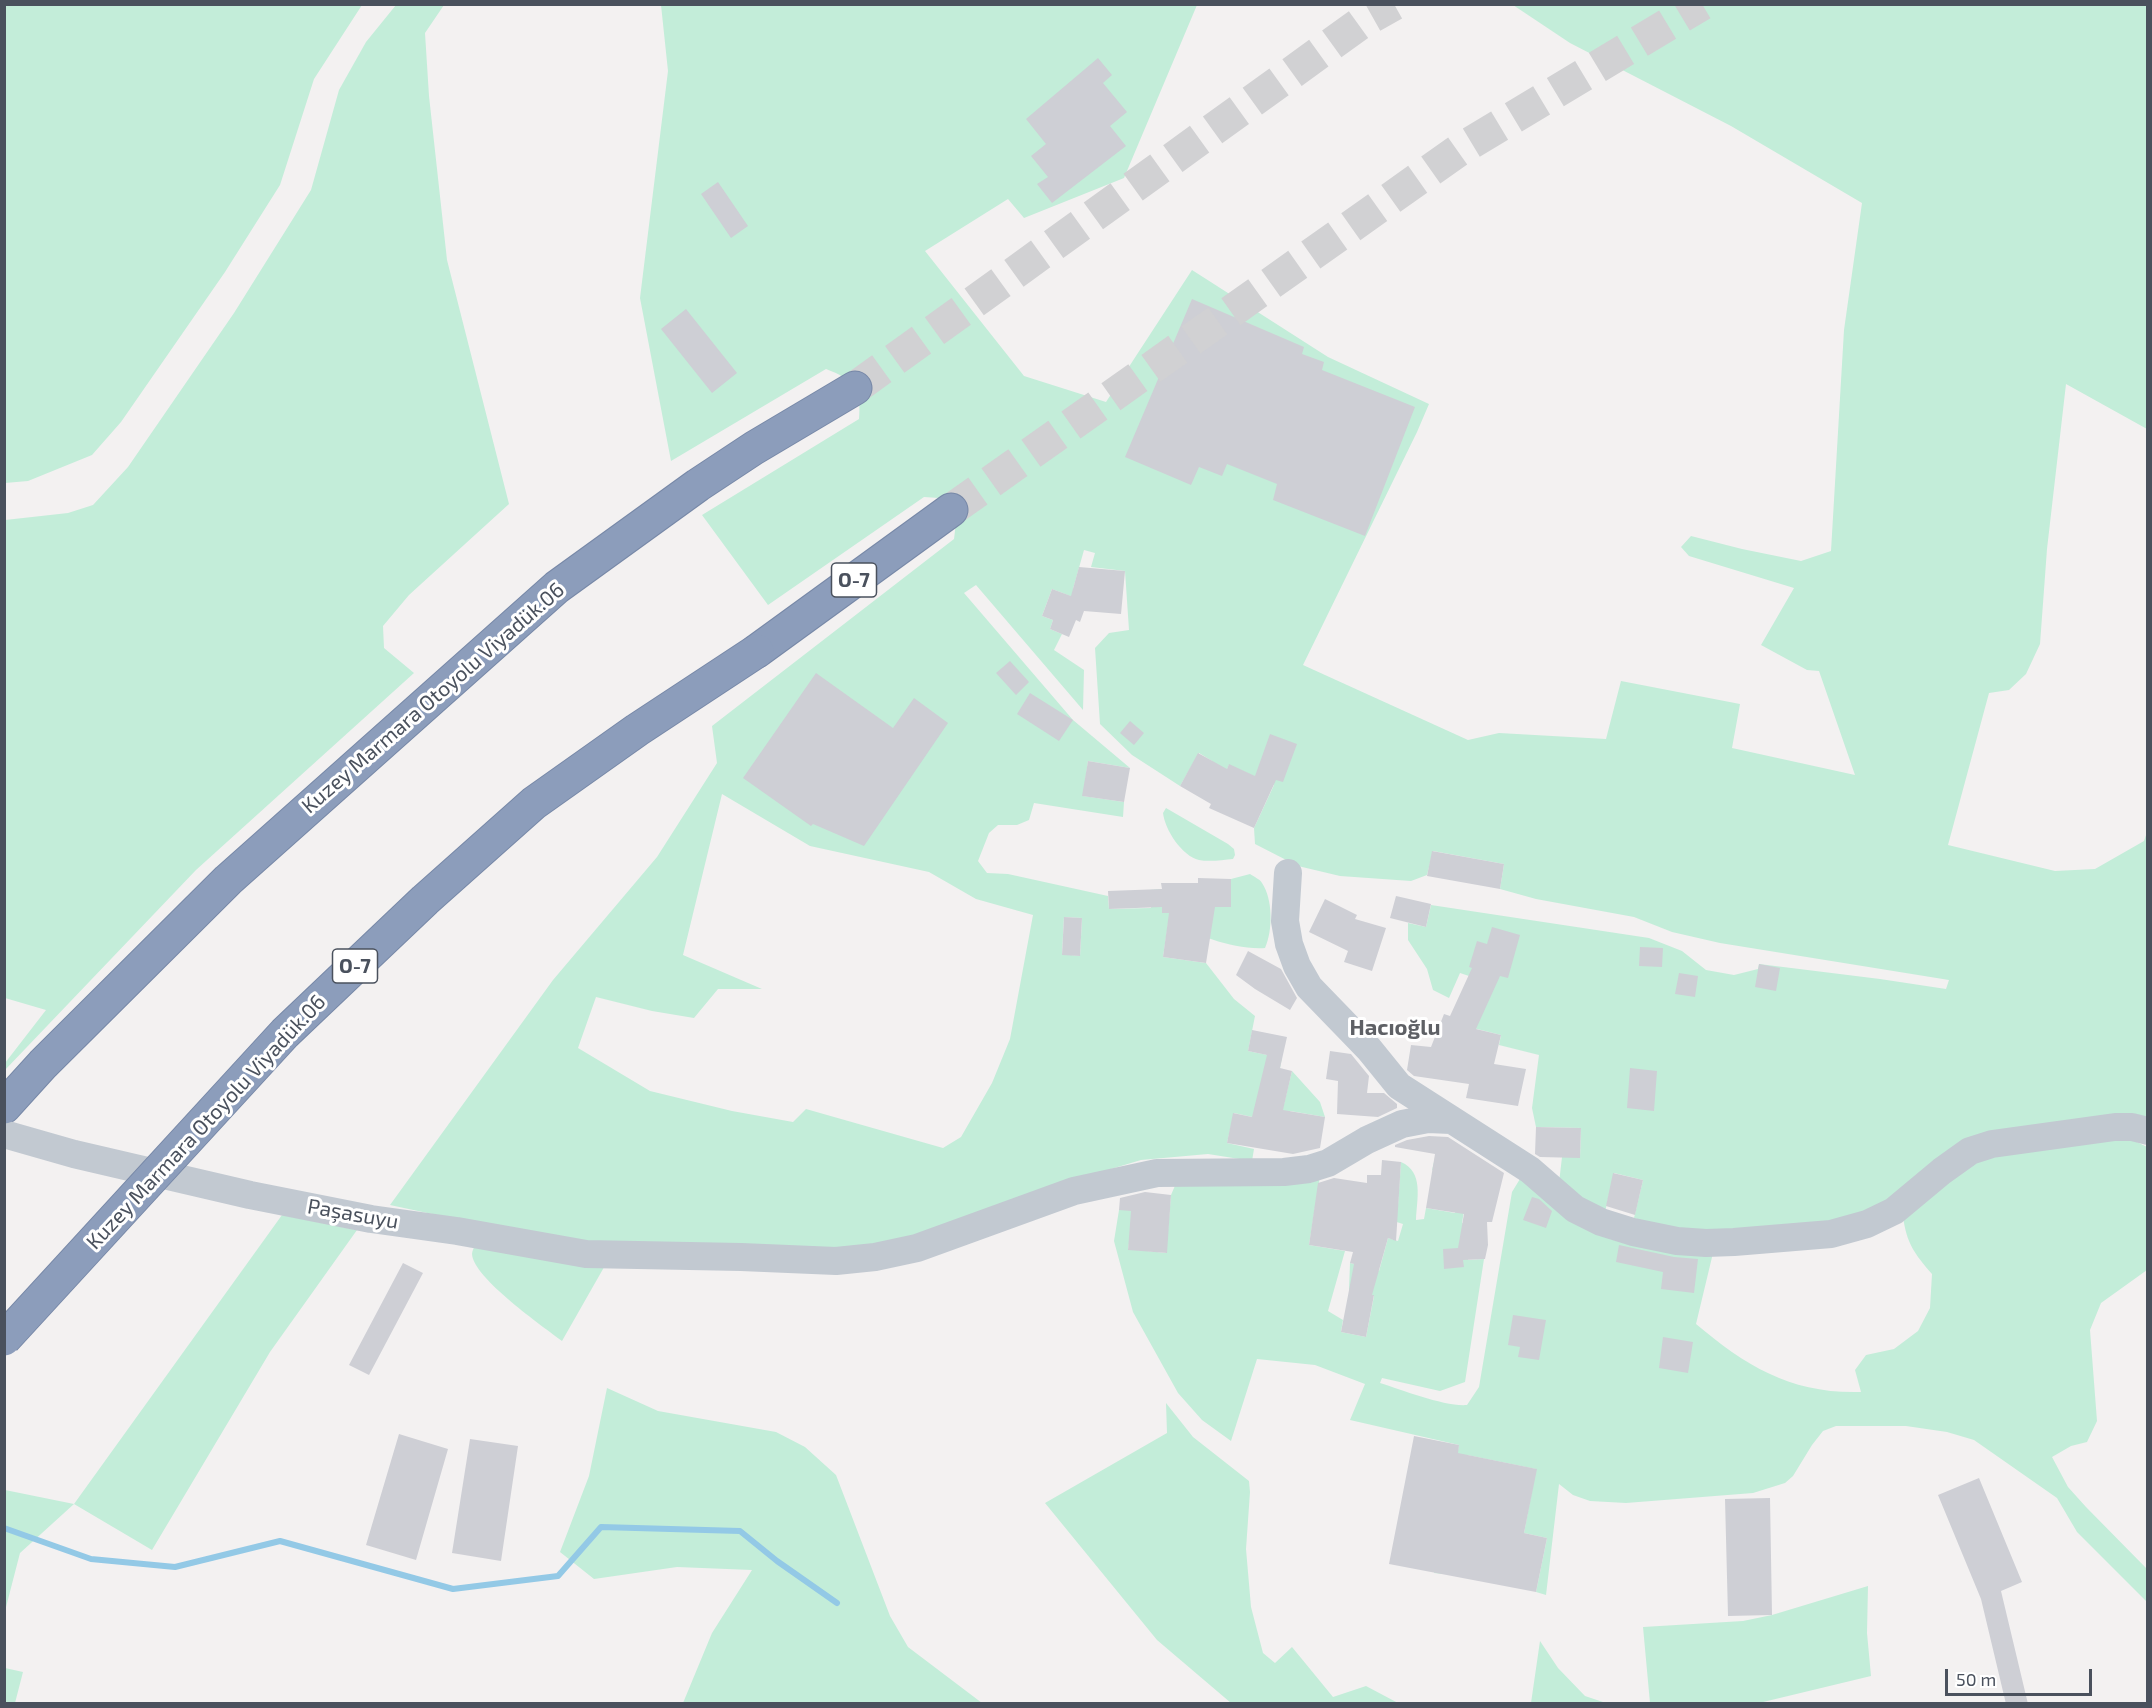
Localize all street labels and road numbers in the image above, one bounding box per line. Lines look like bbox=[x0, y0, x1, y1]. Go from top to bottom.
road number: O-7 bbox=[832, 563, 876, 597]
street label: Kuzey Marmara Otoyolu Viyadük.06 bbox=[297, 577, 569, 819]
road number: O-7 bbox=[332, 949, 378, 983]
street label: Kuzey Marmara Otoyolu Viyadük.06 bbox=[81, 989, 331, 1255]
street label: Paşasuyu bbox=[306, 1194, 400, 1234]

